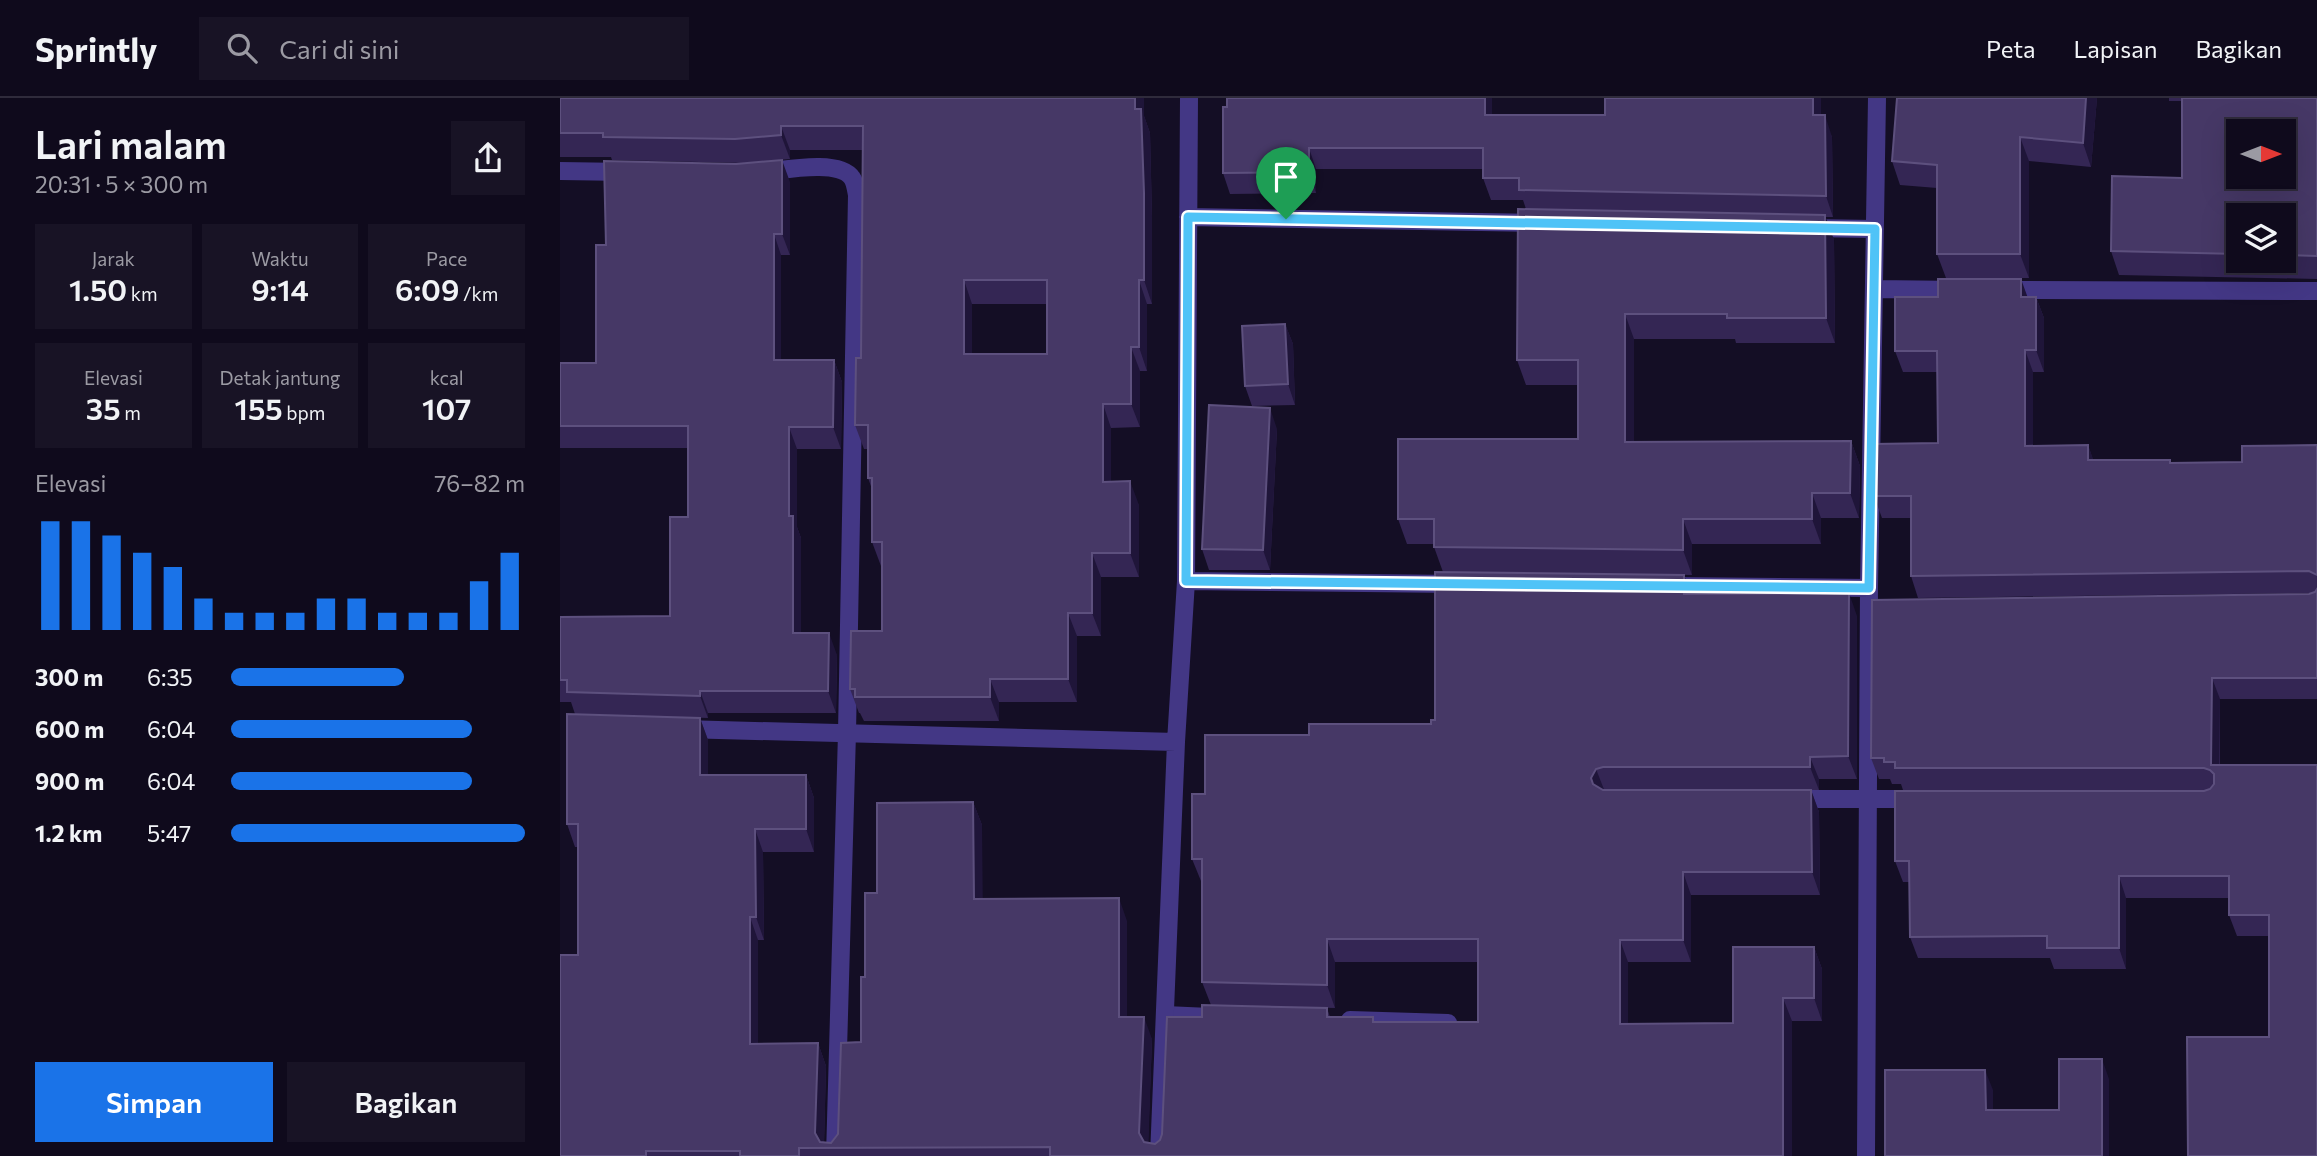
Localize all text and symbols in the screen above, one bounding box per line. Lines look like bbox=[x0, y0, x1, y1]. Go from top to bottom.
search box bbox=[199, 17, 689, 80]
text: Sprintly bbox=[35, 28, 157, 69]
icon: search bbox=[223, 29, 261, 67]
text: Cari di sini bbox=[279, 33, 400, 64]
text: Peta bbox=[1986, 34, 2036, 63]
text: Lapisan bbox=[2074, 34, 2157, 63]
text: Bagikan bbox=[2195, 34, 2282, 63]
north arrow bbox=[2226, 119, 2296, 189]
map controls bbox=[2226, 119, 2296, 273]
text: Lari malam bbox=[35, 120, 227, 167]
button: share bbox=[451, 121, 525, 195]
pin bbox=[1256, 147, 1316, 219]
icon: arrive bbox=[1267, 158, 1305, 196]
text: 20:31 · 5 × 300 m bbox=[35, 170, 208, 198]
button: layers bbox=[2226, 203, 2296, 273]
text: Jarak bbox=[92, 247, 135, 270]
text: Waktu bbox=[251, 247, 309, 270]
text: Pace bbox=[426, 247, 467, 270]
text: 1.50 bbox=[69, 270, 127, 307]
text: 9:14 bbox=[251, 270, 309, 307]
text: 6:09 bbox=[395, 270, 459, 307]
text: km bbox=[127, 282, 158, 305]
text: /km bbox=[459, 282, 498, 305]
text: Elevasi bbox=[84, 366, 143, 389]
text: Detak jantung bbox=[220, 366, 340, 389]
text: kcal bbox=[430, 366, 464, 389]
text: 35 bbox=[86, 389, 121, 426]
text: 155 bbox=[235, 389, 283, 426]
text: 107 bbox=[422, 389, 471, 426]
text: m bbox=[121, 401, 141, 424]
text: bpm bbox=[283, 401, 325, 424]
text: Elevasi bbox=[35, 469, 106, 497]
text: 76–82 m bbox=[434, 469, 525, 497]
text: 300 m bbox=[35, 663, 103, 691]
text: 6:35 bbox=[147, 663, 193, 691]
text: 600 m bbox=[35, 715, 104, 743]
text: 6:04 bbox=[147, 715, 195, 743]
text: 900 m bbox=[35, 767, 104, 795]
text: 6:04 bbox=[147, 767, 195, 795]
text: 1.2 km bbox=[35, 819, 102, 847]
text: 5:47 bbox=[147, 819, 191, 847]
button: Simpan bbox=[35, 1062, 273, 1142]
button: Bagikan bbox=[287, 1062, 525, 1142]

